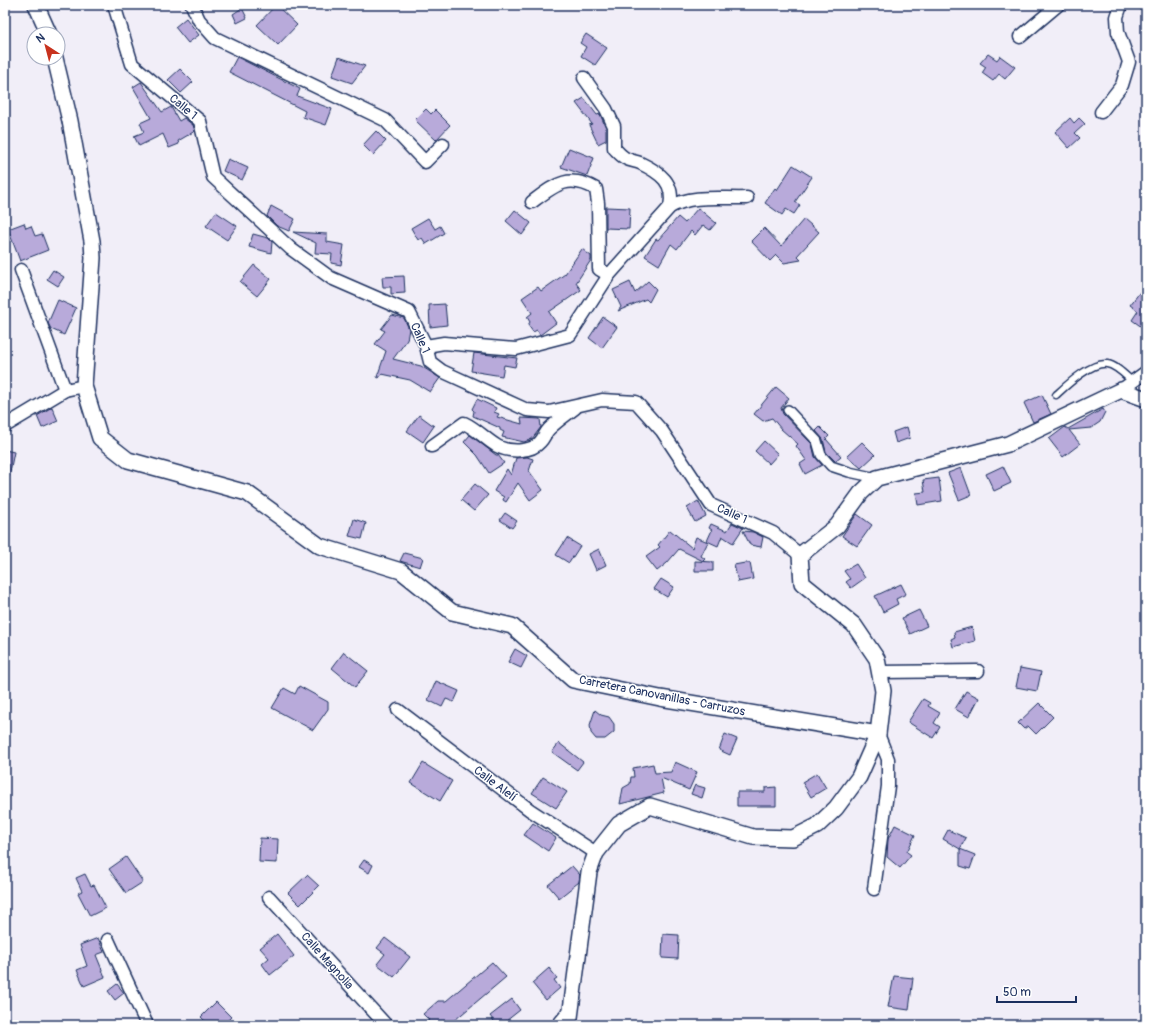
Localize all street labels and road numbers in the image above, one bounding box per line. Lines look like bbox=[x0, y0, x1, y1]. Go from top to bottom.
street label: Calle 1 bbox=[166, 91, 200, 123]
street label: Calle 1 bbox=[407, 320, 433, 356]
street label: Calle 1 bbox=[714, 501, 750, 527]
street label: Carretera Canovanillas - Carruzos bbox=[578, 673, 747, 720]
street label: Calle Alelí bbox=[471, 763, 519, 805]
street label: Calle Magnolia bbox=[297, 929, 357, 993]

